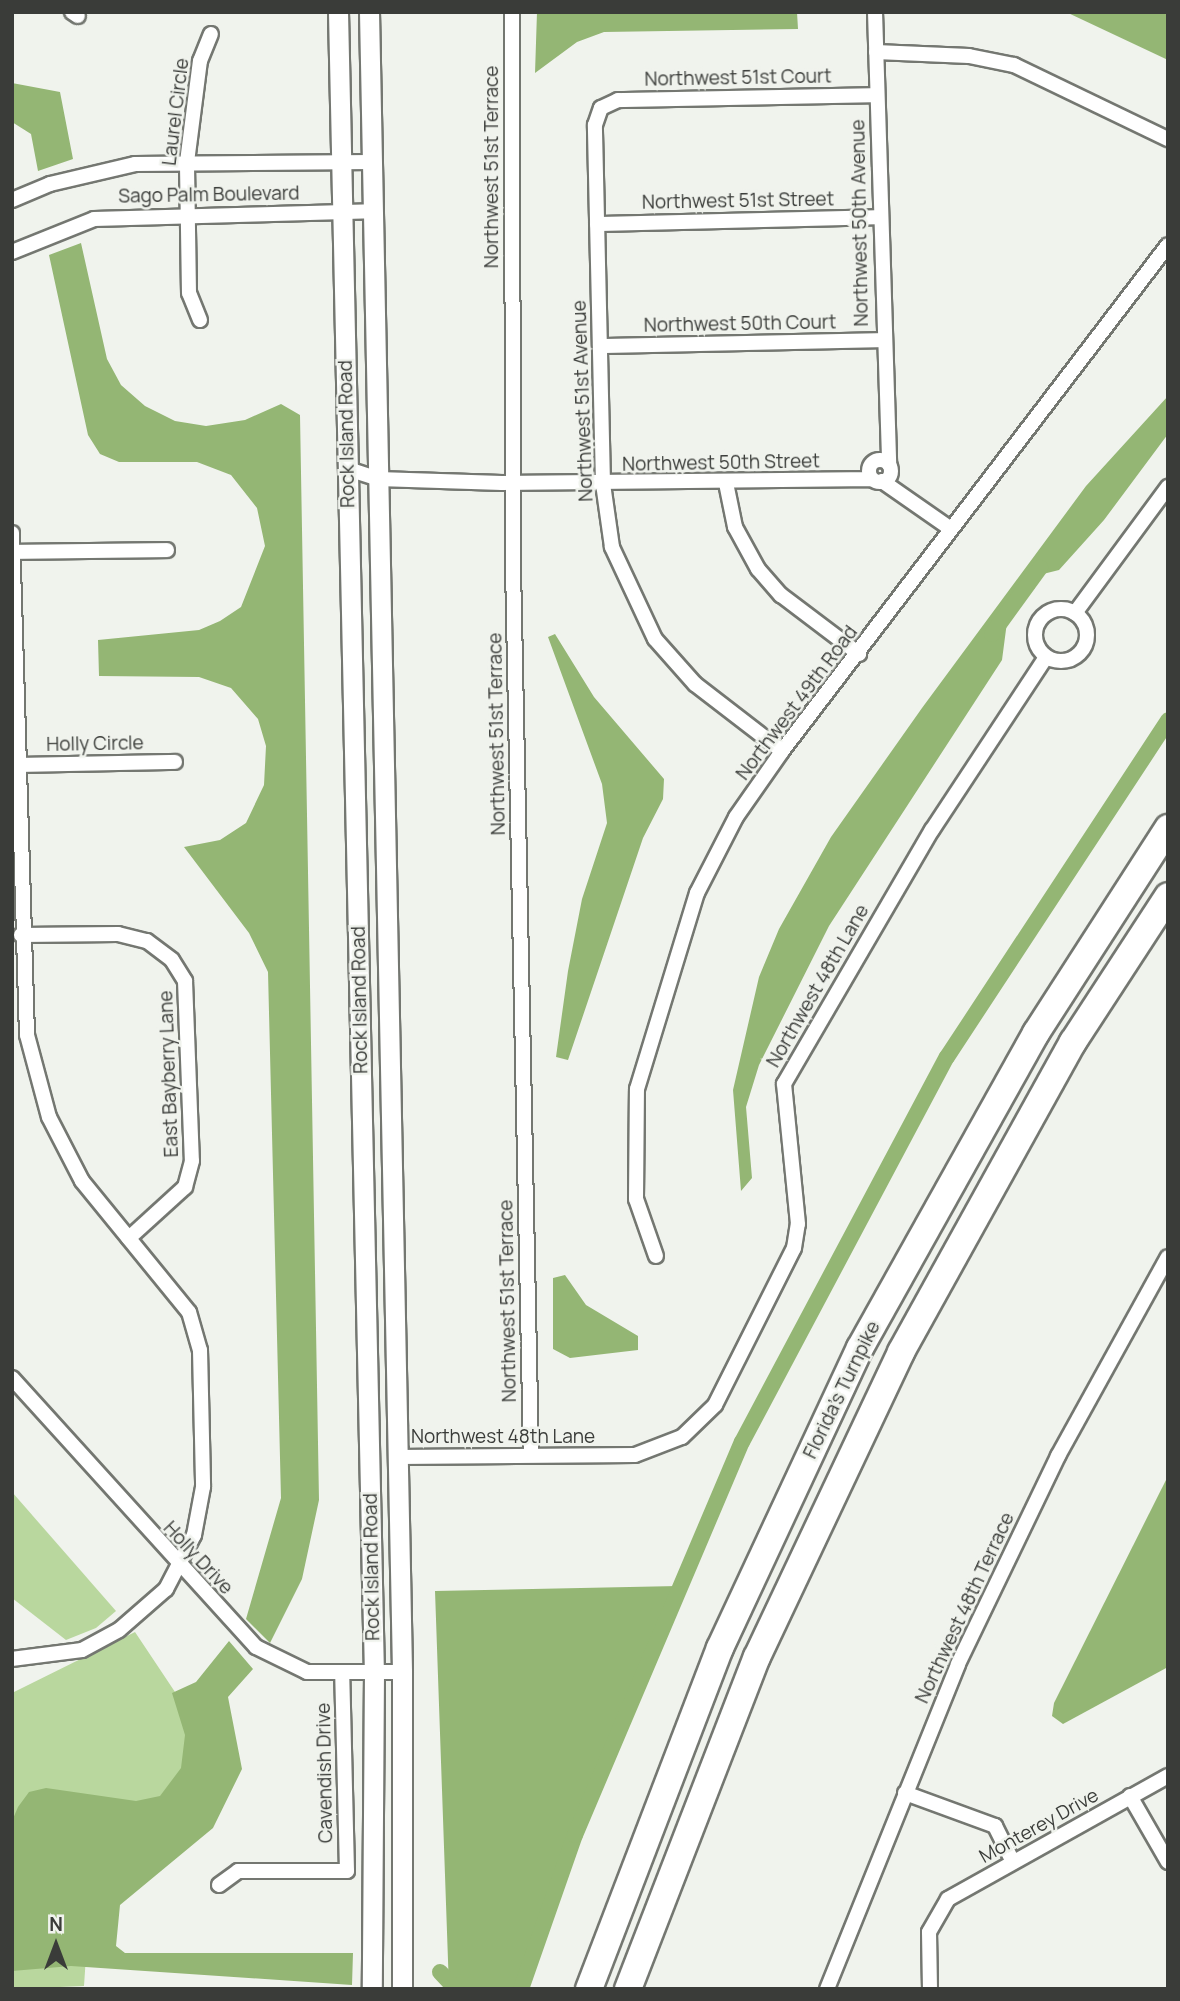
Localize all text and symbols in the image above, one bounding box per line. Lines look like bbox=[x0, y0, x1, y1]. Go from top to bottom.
street label: Laurel Circle bbox=[158, 57, 194, 167]
street label: Northwest 51st Court bbox=[644, 65, 832, 91]
street label: Northwest 51st Terrace bbox=[481, 66, 503, 268]
street label: Northwest 50th Avenue bbox=[847, 119, 873, 327]
street label: Sago Palm Boulevard bbox=[118, 182, 300, 208]
street label: Northwest 51st Street bbox=[642, 188, 834, 214]
street label: Northwest 51st Avenue bbox=[568, 300, 598, 502]
street label: Northwest 50th Court bbox=[644, 311, 836, 337]
street label: Rock Island Road bbox=[334, 360, 360, 508]
street label: Northwest 50th Street bbox=[622, 450, 820, 476]
street label: Northwest 49th Road bbox=[732, 621, 862, 785]
street label: Northwest 51st Terrace bbox=[484, 633, 510, 835]
street label: Holly Circle bbox=[46, 732, 144, 756]
street label: Northwest 48th Lane bbox=[762, 901, 874, 1071]
street label: Rock Island Road bbox=[347, 926, 373, 1074]
street label: East Bayberry Lane bbox=[155, 990, 183, 1158]
street label: Northwest 51st Terrace bbox=[495, 1200, 521, 1402]
street label: Florida's Turnpike bbox=[799, 1318, 885, 1462]
street label: Northwest 48th Lane bbox=[411, 1426, 595, 1448]
street label: Rock Island Road bbox=[359, 1493, 385, 1641]
street label: Northwest 48th Terrace bbox=[911, 1509, 1019, 1707]
street label: Holly Drive bbox=[159, 1517, 237, 1599]
street label: Cavendish Drive bbox=[312, 1703, 338, 1843]
street label: Monterey Drive bbox=[975, 1784, 1103, 1868]
north arrow bbox=[21, 1910, 91, 1980]
text: N bbox=[49, 1911, 63, 1937]

